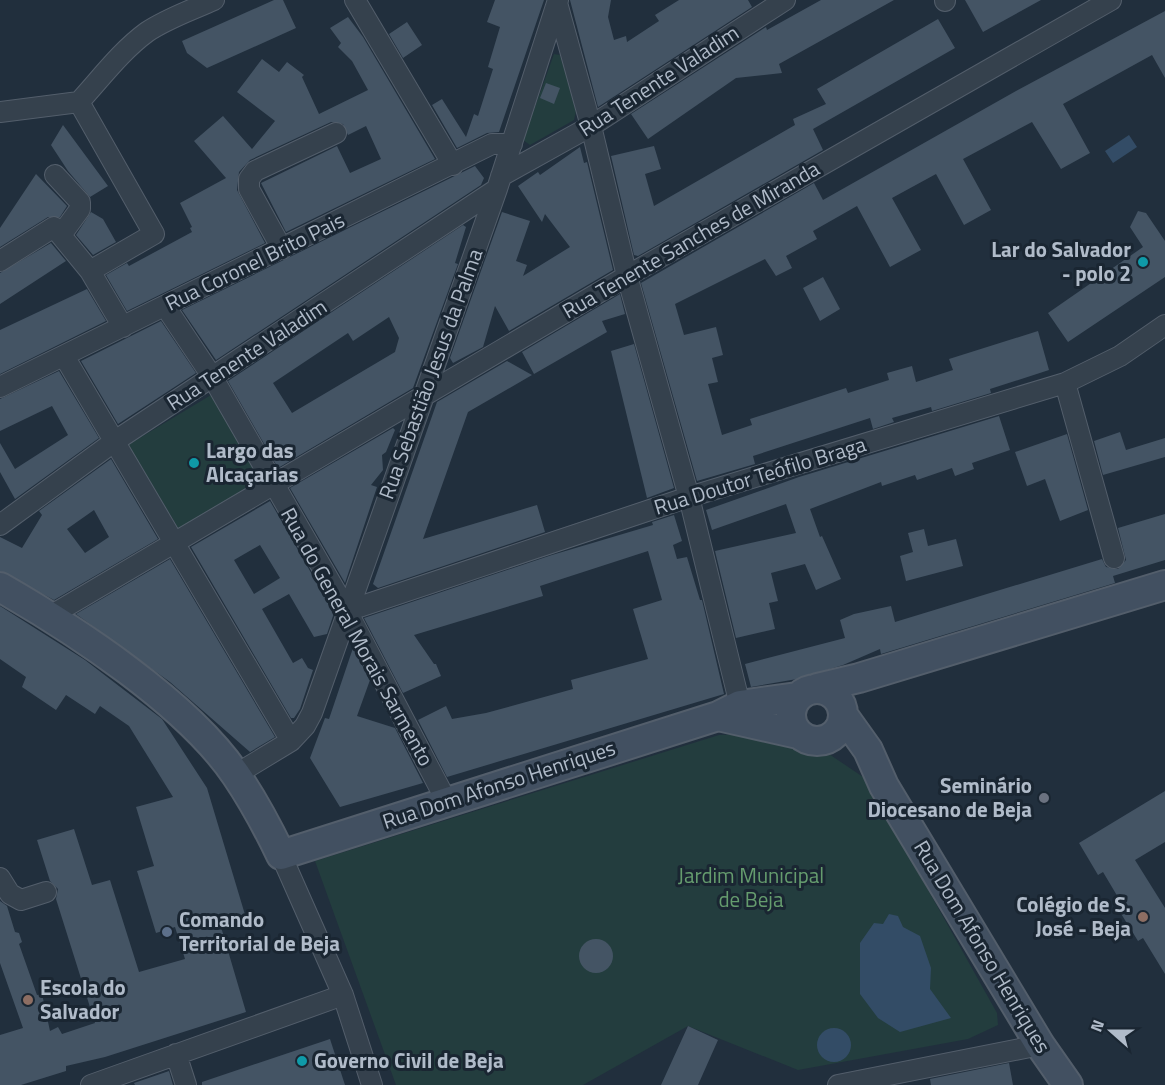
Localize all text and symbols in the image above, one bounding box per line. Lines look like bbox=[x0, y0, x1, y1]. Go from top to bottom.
street label: Rua Tenente Valadim bbox=[572, 16, 745, 144]
street label: Rua Tenente Sanches de Miranda bbox=[556, 152, 826, 326]
street label: Rua Coronel Brito Pais bbox=[159, 204, 350, 318]
place label: Lar do Salvador - polo 2 bbox=[991, 233, 1131, 289]
street label: Rua Sebastião Jesus da Palma bbox=[370, 243, 491, 503]
marker: Lar do Salvador - polo 2 bbox=[1136, 255, 1150, 269]
street label: Rua Tenente Valadim bbox=[160, 290, 333, 418]
street label: Rua Doutor Teófilo Braga bbox=[650, 427, 870, 523]
place label: Largo das Alcaçarias bbox=[206, 434, 298, 490]
marker: Largo das Alcaçarias bbox=[187, 456, 201, 470]
street label: Rua do General Morais Sarmento bbox=[273, 501, 442, 772]
street label: Rua Dom Afonso Henriques bbox=[378, 731, 619, 837]
place label: Seminário Diocesano de Beja bbox=[867, 769, 1032, 825]
marker: Seminário Diocesano de Beja bbox=[1037, 791, 1051, 805]
street label: Rua Dom Afonso Henriques bbox=[906, 834, 1059, 1059]
park label: Jardim Municipal de Beja bbox=[678, 859, 824, 915]
place label: Colégio de S. José - Beja bbox=[1016, 888, 1131, 944]
place label: Comando Territorial de Beja bbox=[179, 903, 340, 959]
marker: Colégio de S. José - Beja bbox=[1136, 910, 1150, 924]
marker: Comando Territorial de Beja bbox=[160, 925, 174, 939]
place label: Escola do Salvador bbox=[40, 971, 126, 1027]
marker: Escola do Salvador bbox=[21, 993, 35, 1007]
north arrow bbox=[1081, 1001, 1141, 1061]
text: N bbox=[1084, 1016, 1110, 1035]
place label: Governo Civil de Beja bbox=[314, 1044, 504, 1076]
marker: Governo Civil de Beja bbox=[295, 1054, 309, 1068]

